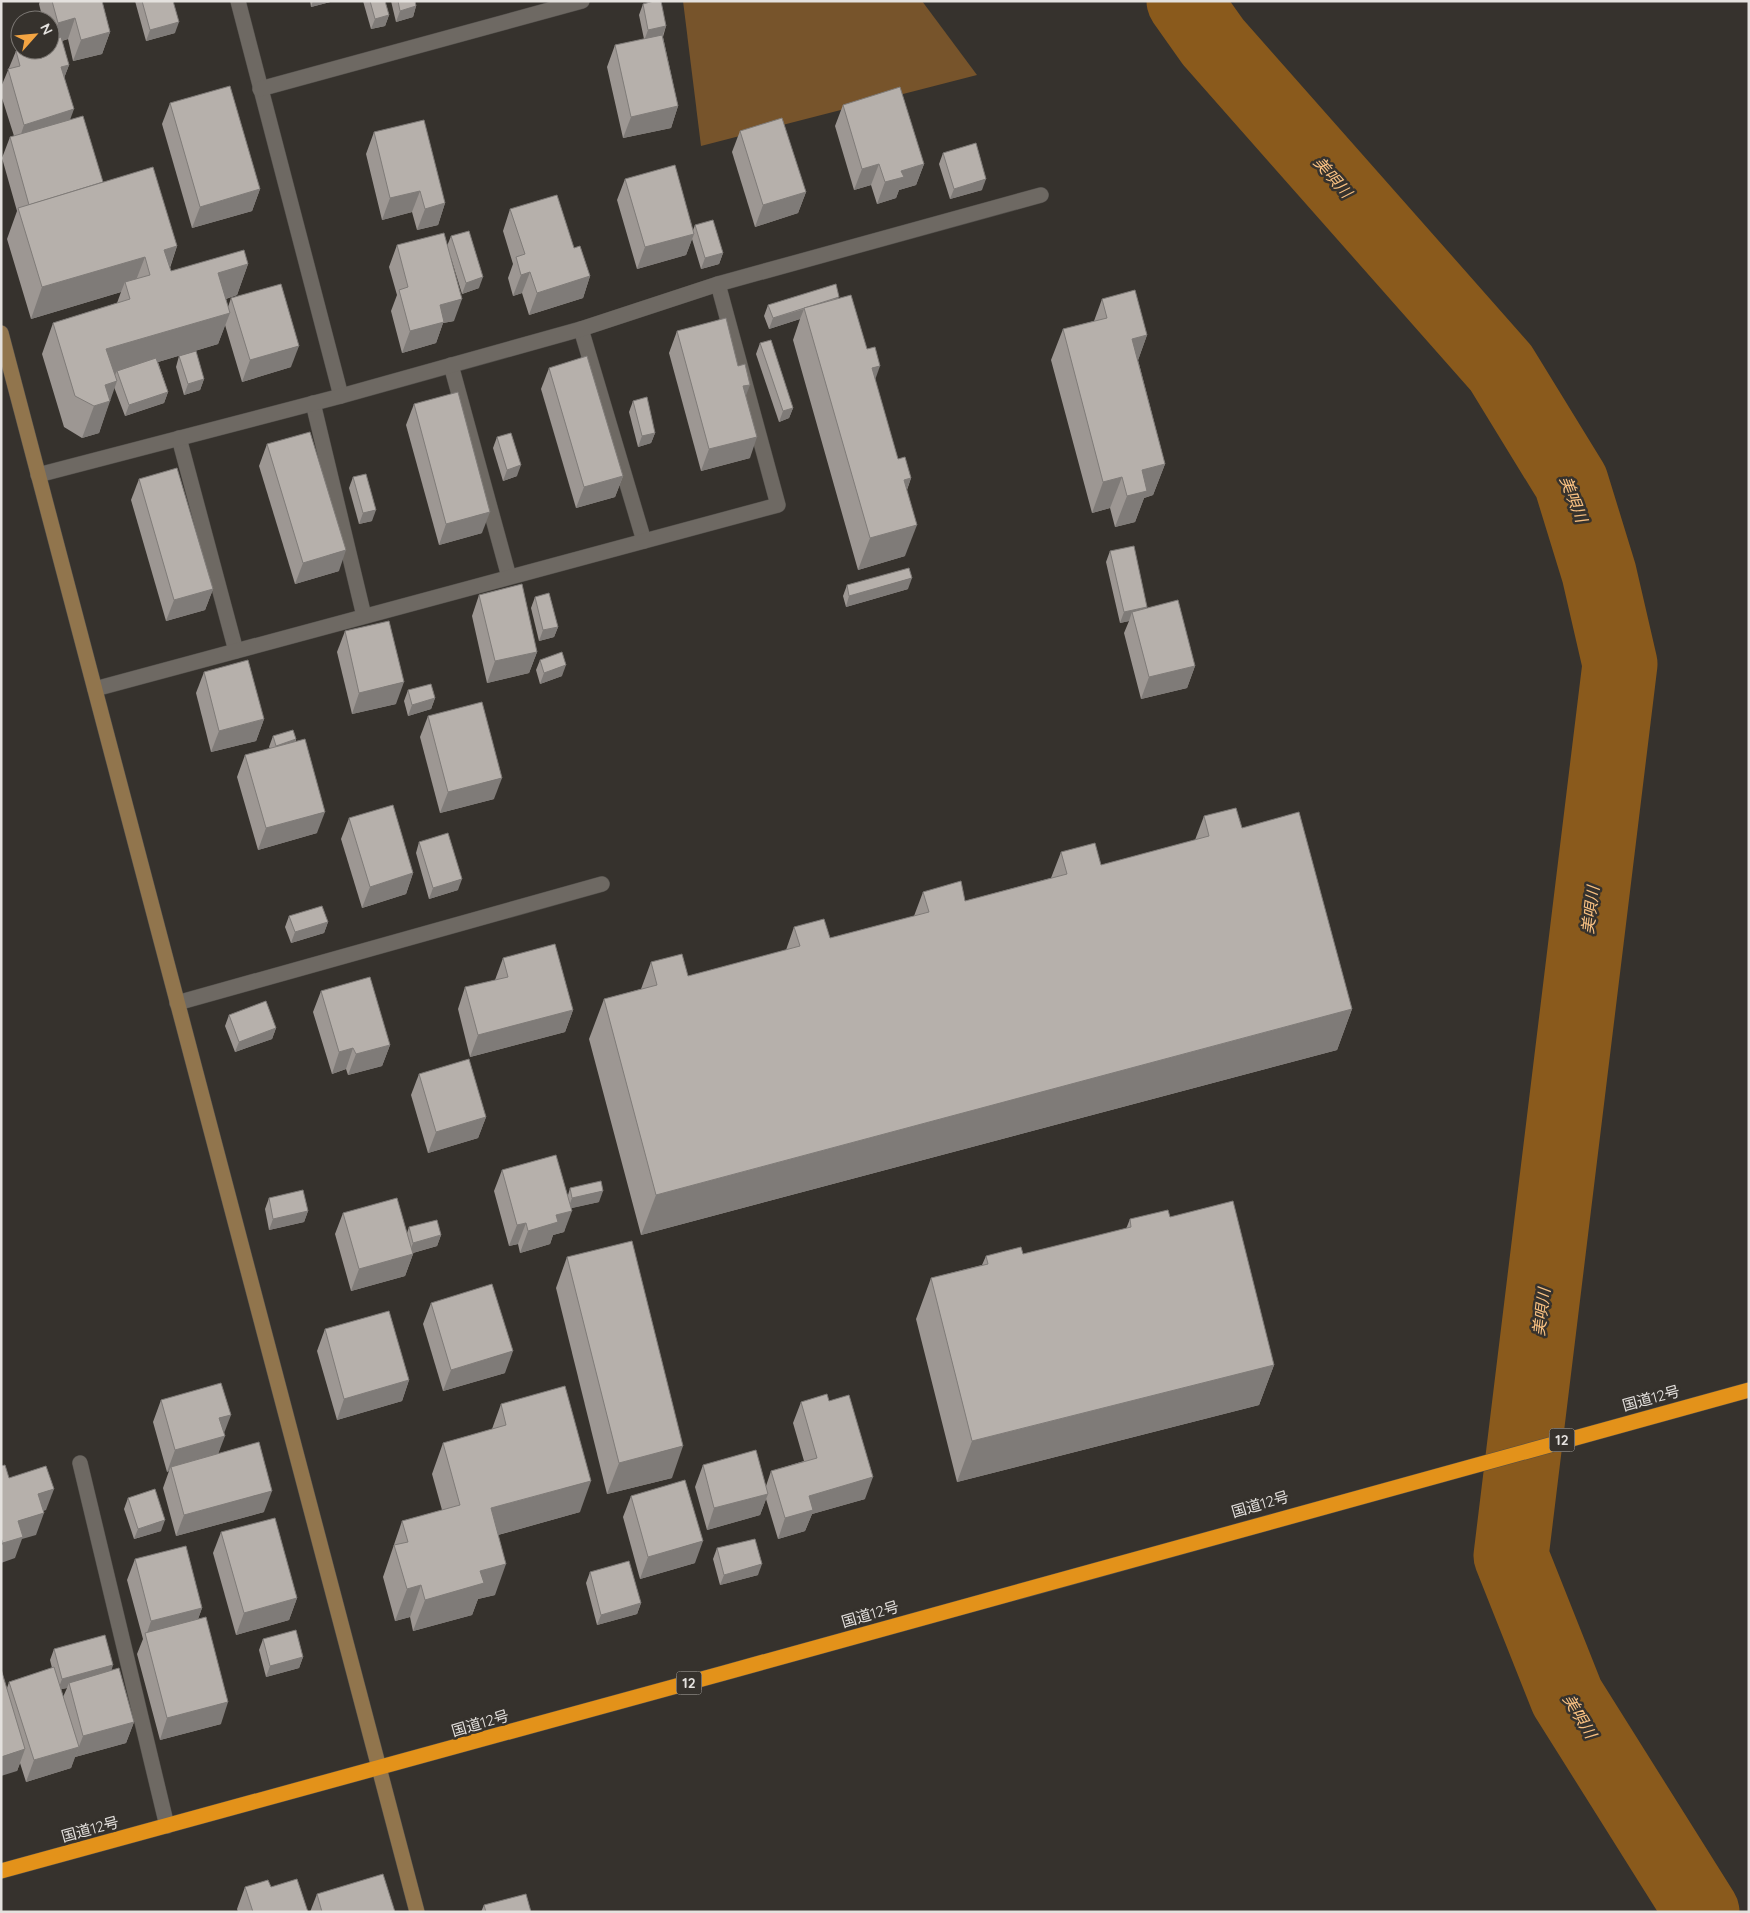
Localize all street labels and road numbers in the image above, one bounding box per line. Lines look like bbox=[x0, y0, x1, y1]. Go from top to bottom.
street label: 国道12号 bbox=[1620, 1381, 1682, 1415]
road number: 12 bbox=[1550, 1428, 1574, 1452]
street label: 国道12号 bbox=[1229, 1487, 1291, 1521]
street label: 国道12号 bbox=[839, 1597, 901, 1631]
road number: 12 bbox=[676, 1672, 702, 1695]
street label: 国道12号 bbox=[449, 1706, 511, 1740]
street label: 国道12号 bbox=[59, 1812, 121, 1846]

